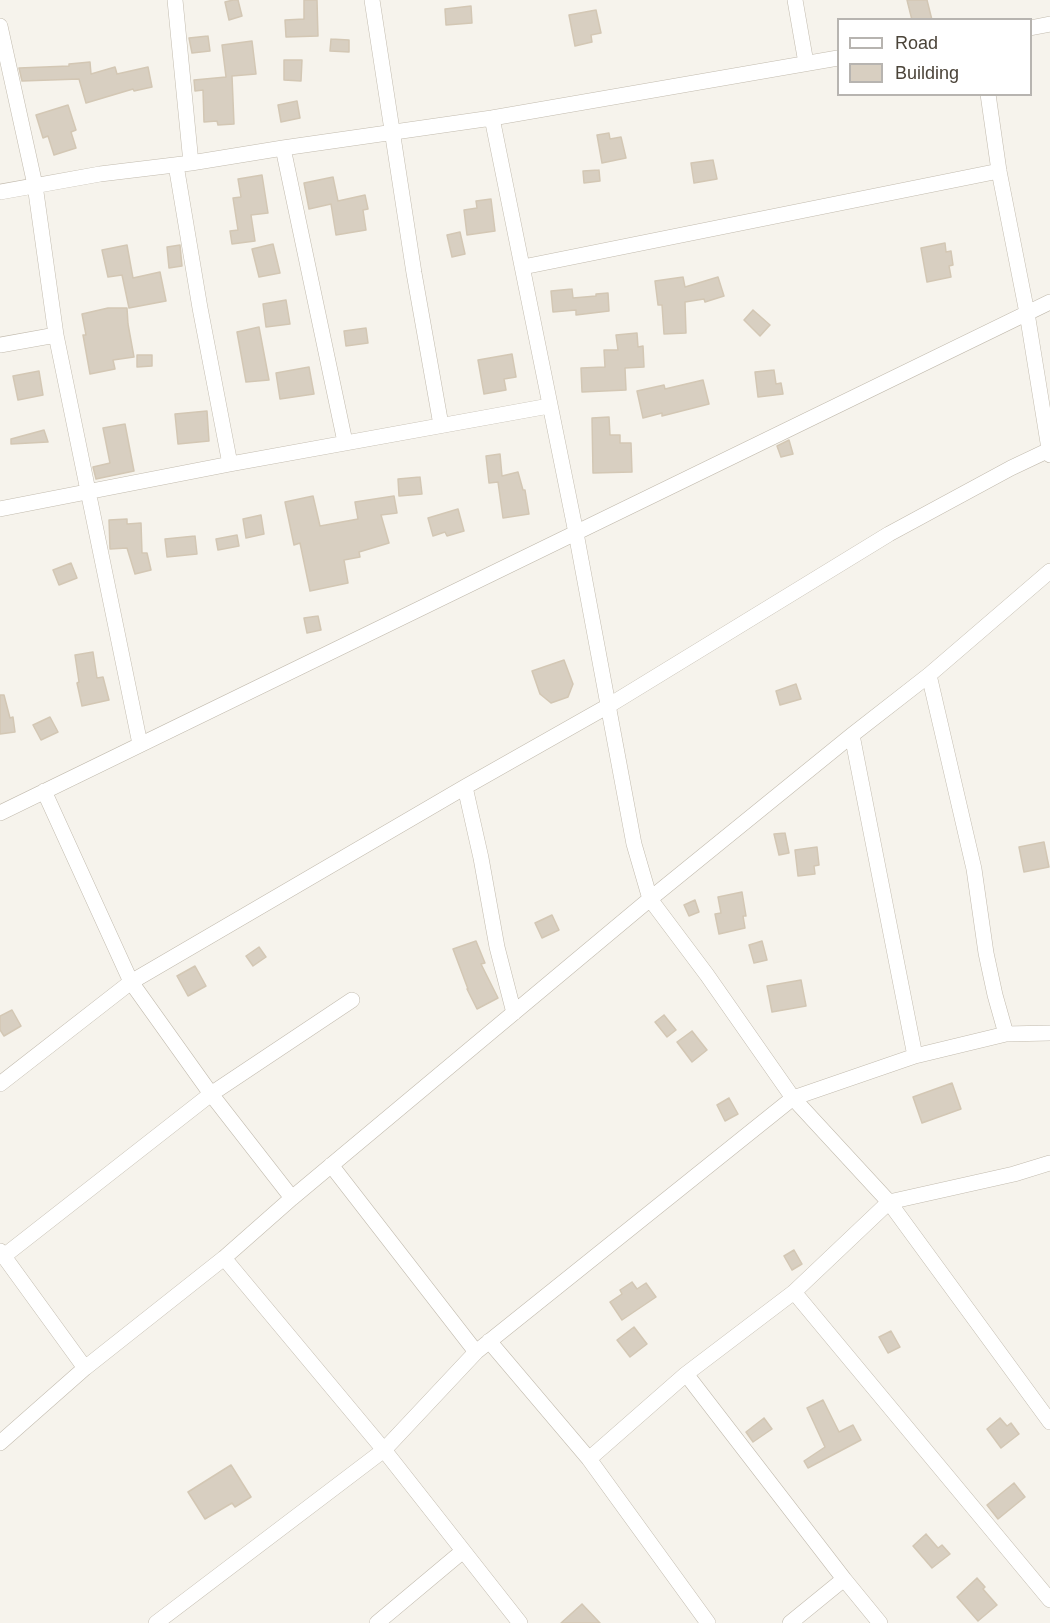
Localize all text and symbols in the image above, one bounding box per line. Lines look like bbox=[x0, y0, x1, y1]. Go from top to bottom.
legend bbox=[837, 18, 1032, 96]
text: Road bbox=[895, 33, 938, 53]
text: Building bbox=[895, 63, 959, 83]

